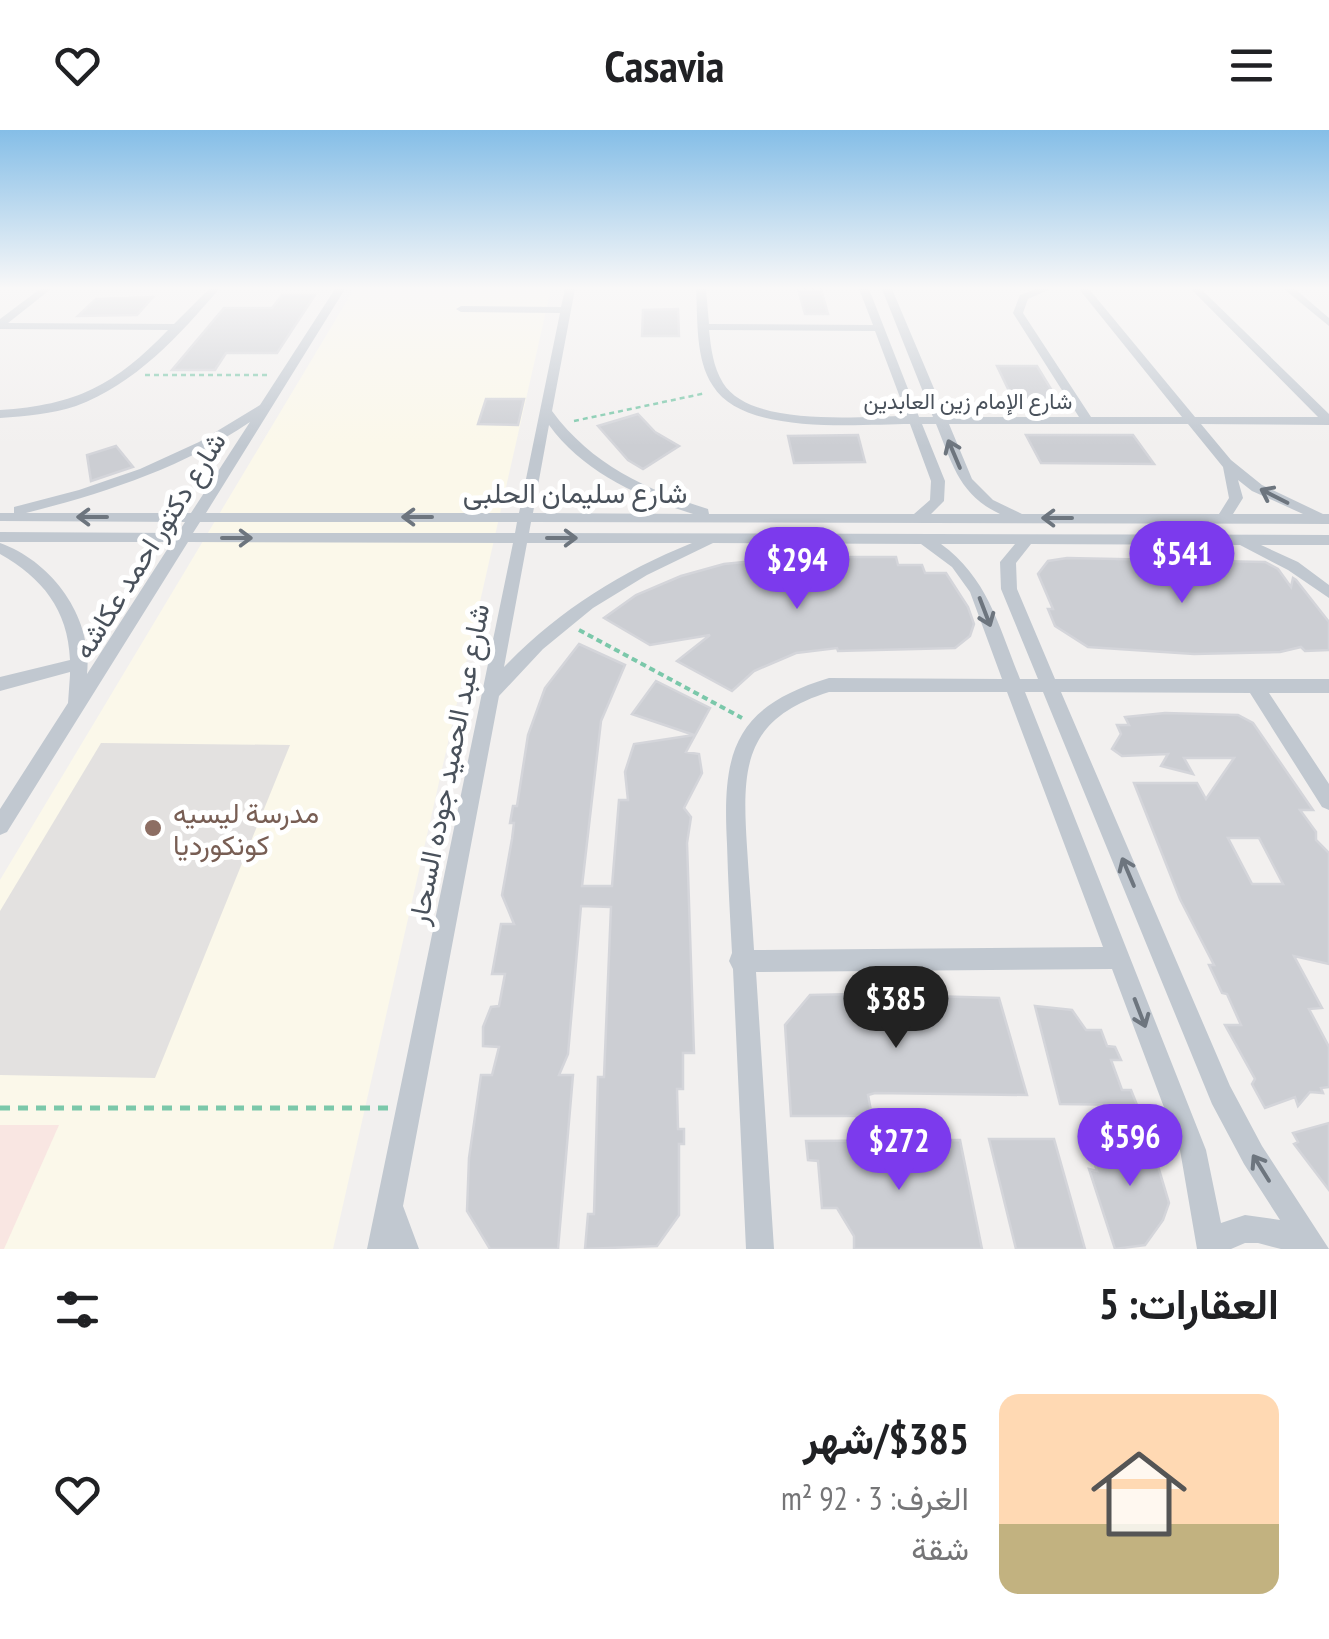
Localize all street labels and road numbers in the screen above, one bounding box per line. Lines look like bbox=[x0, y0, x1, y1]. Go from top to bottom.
street label: شارع الإمام زين العابدين bbox=[864, 387, 1072, 416]
street label: شارع دكتور احمد عكاشه bbox=[64, 425, 235, 666]
street label: شارع سليمان الحلبى bbox=[463, 474, 687, 512]
street label: شارع عبد الحميد جوده السحار bbox=[399, 601, 498, 929]

